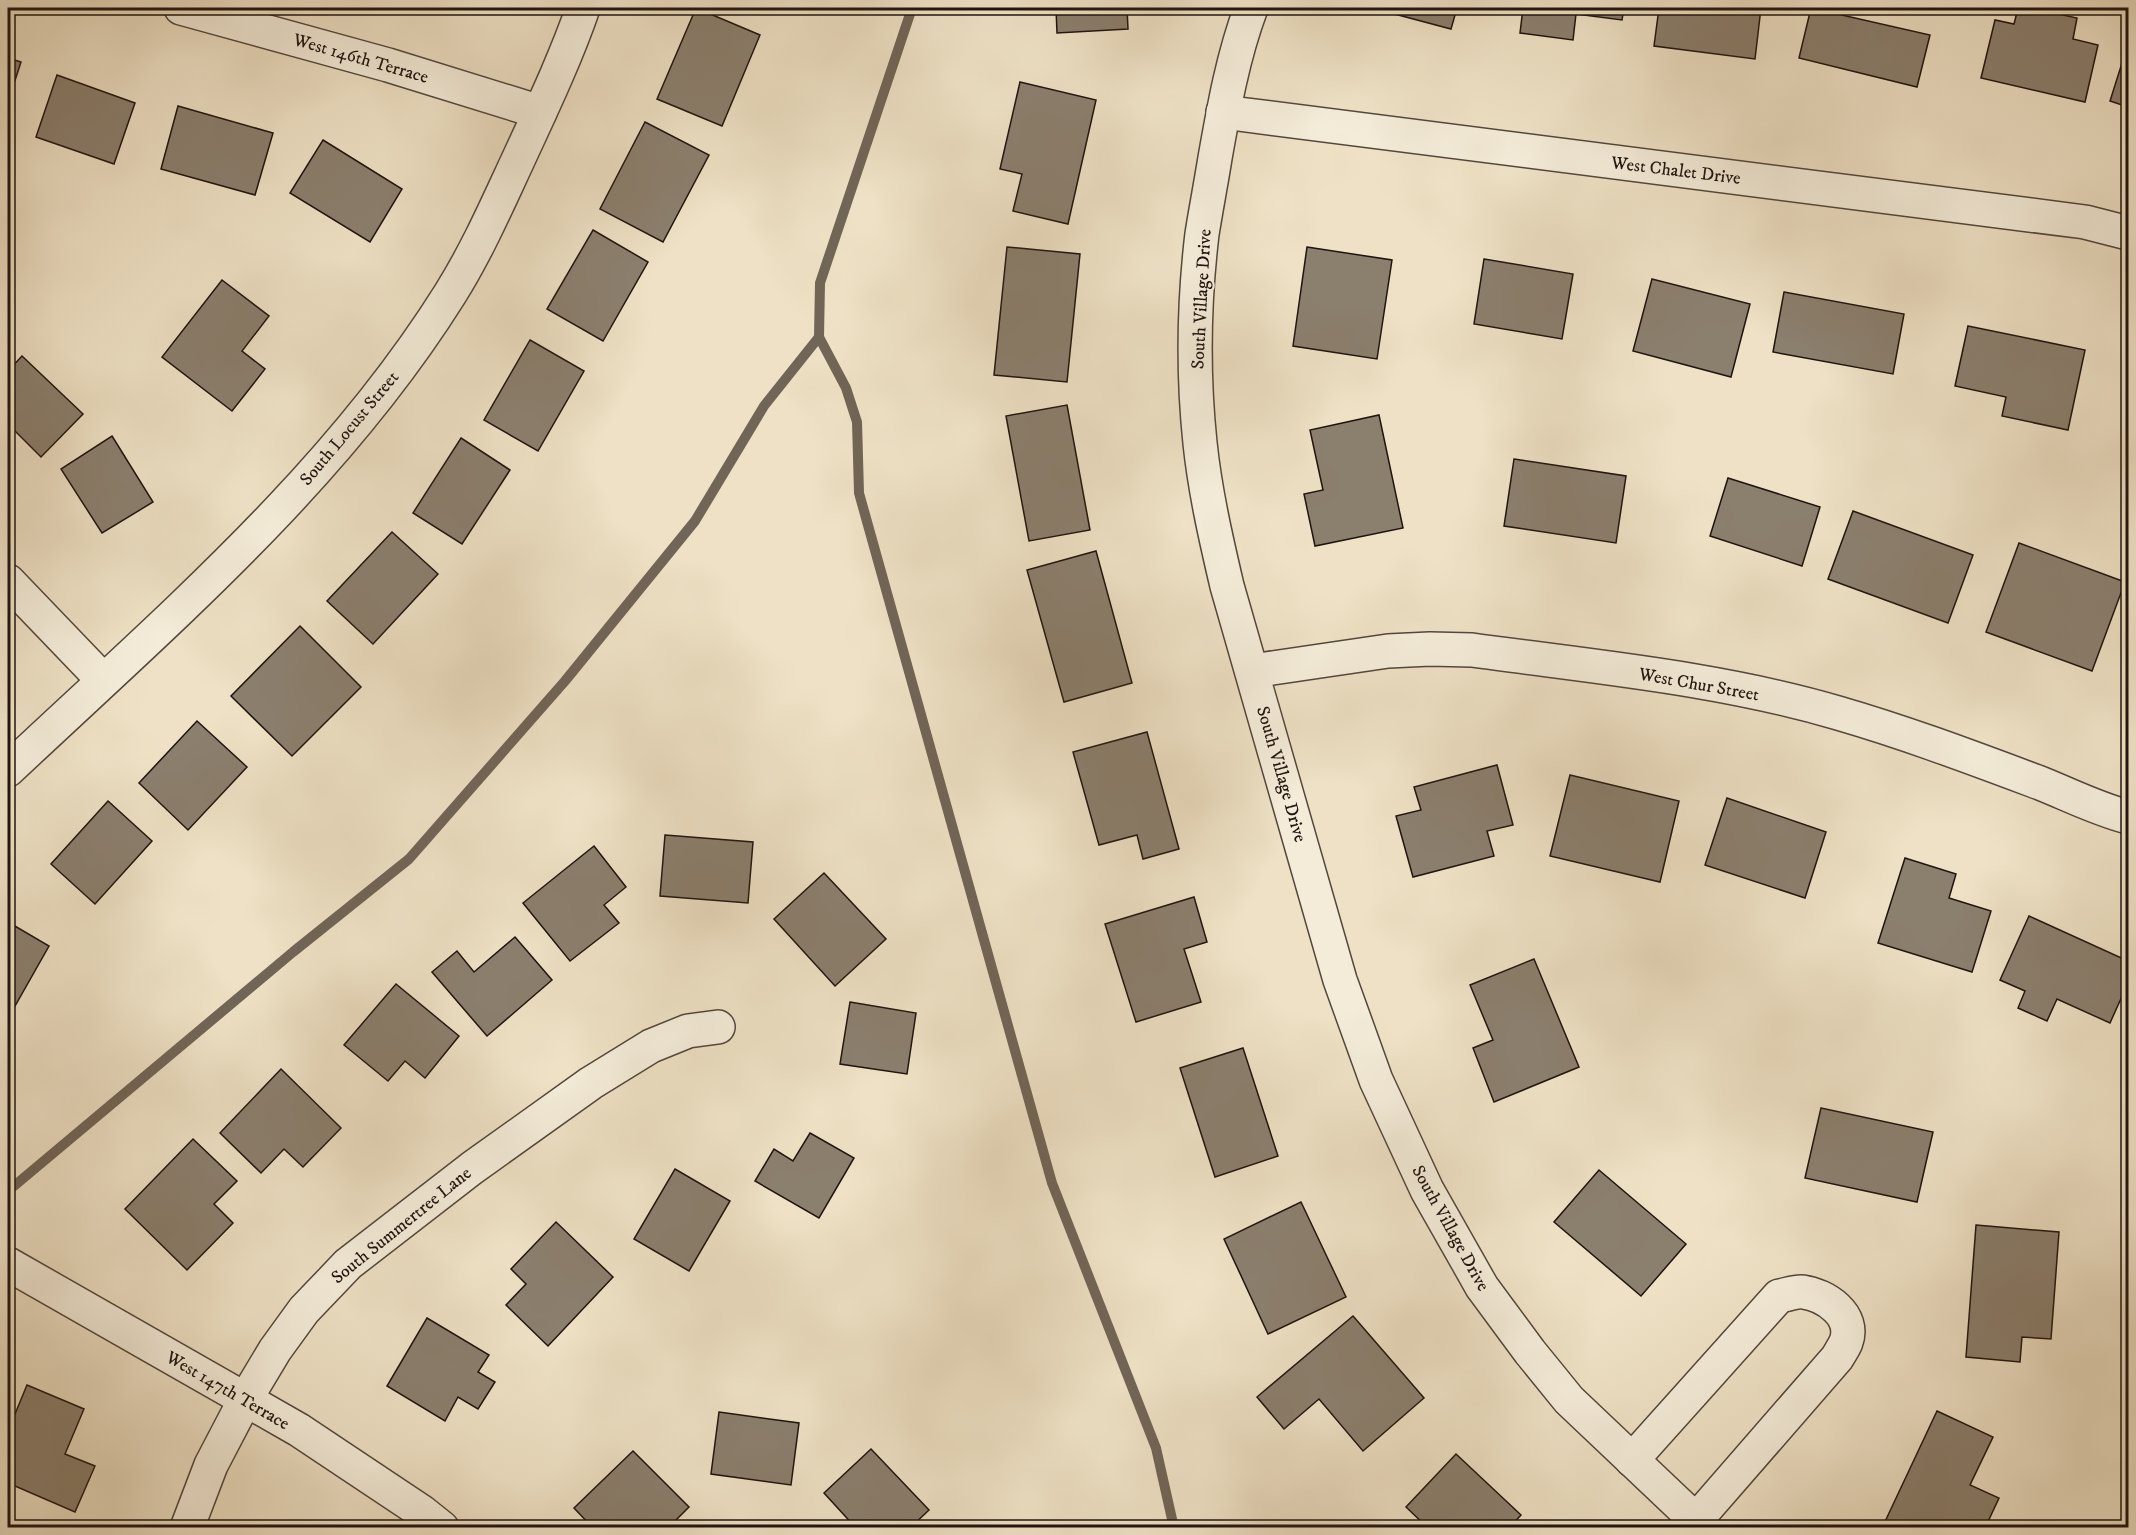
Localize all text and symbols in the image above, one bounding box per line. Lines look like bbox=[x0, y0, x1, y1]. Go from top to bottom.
street label: West 146th Terrace bbox=[290, 29, 431, 89]
street label: West Chalet Drive bbox=[1609, 152, 1742, 190]
street label: South Village Drive bbox=[1187, 228, 1217, 370]
street label: South Locust Street bbox=[296, 367, 404, 490]
street label: West Chur Street bbox=[1636, 663, 1761, 706]
street label: South Village Drive bbox=[1251, 704, 1311, 845]
street label: South Village Drive bbox=[1406, 1162, 1494, 1295]
street label: South Summertree Lane bbox=[327, 1163, 476, 1289]
street label: West 147th Terrace bbox=[161, 1346, 293, 1435]

